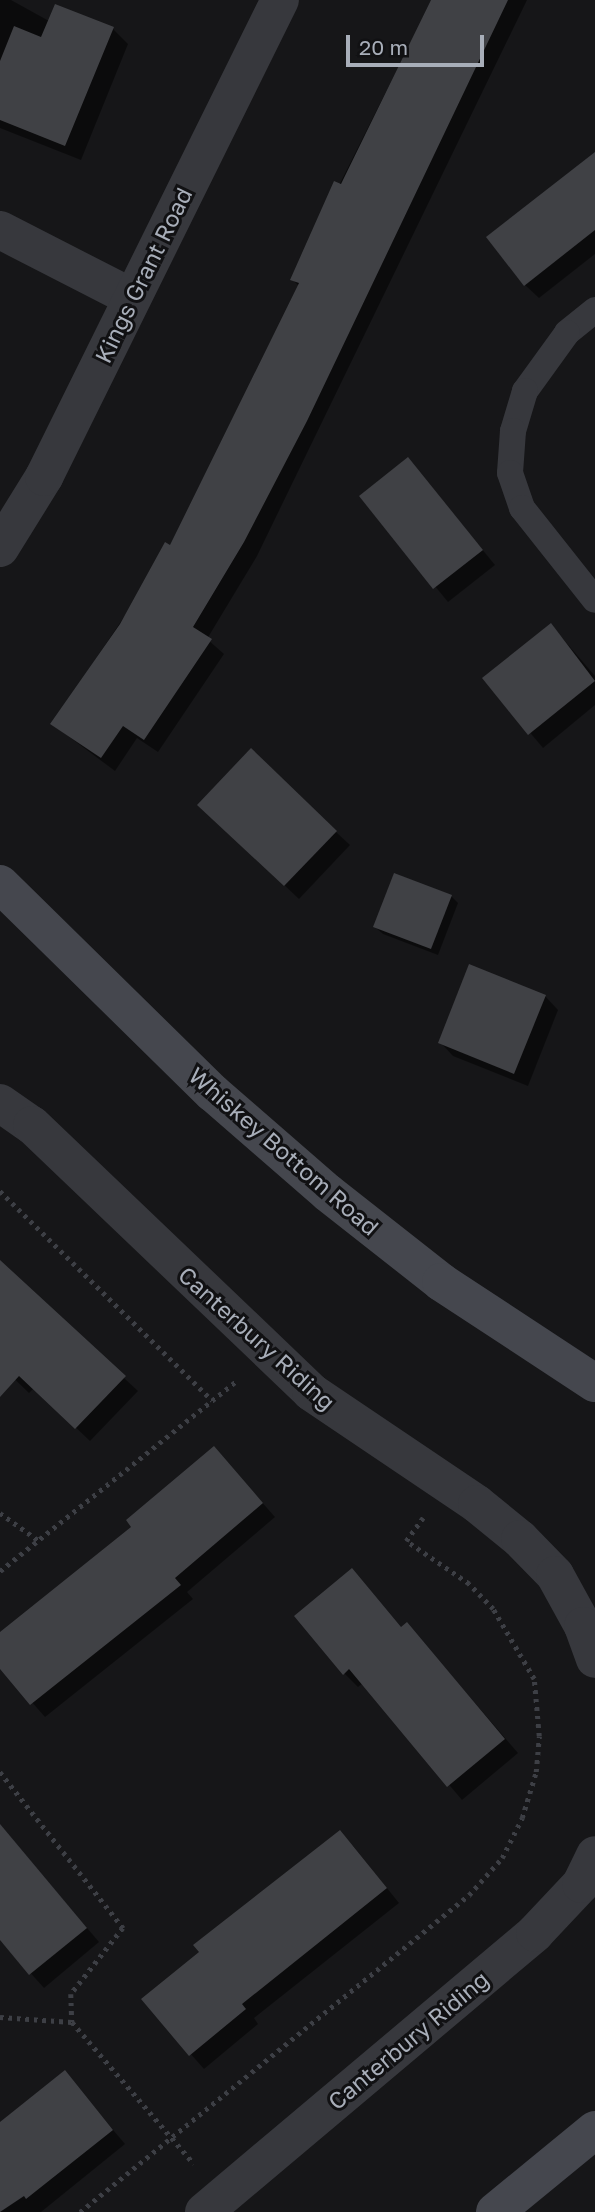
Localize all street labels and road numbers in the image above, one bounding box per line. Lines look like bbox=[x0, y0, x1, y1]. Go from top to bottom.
street label: Kings Grant Road bbox=[89, 183, 197, 367]
street label: Whiskey Bottom Road bbox=[184, 1061, 384, 1241]
street label: Canterbury Riding bbox=[173, 1261, 341, 1415]
street label: Canterbury Riding bbox=[322, 1965, 494, 2115]

